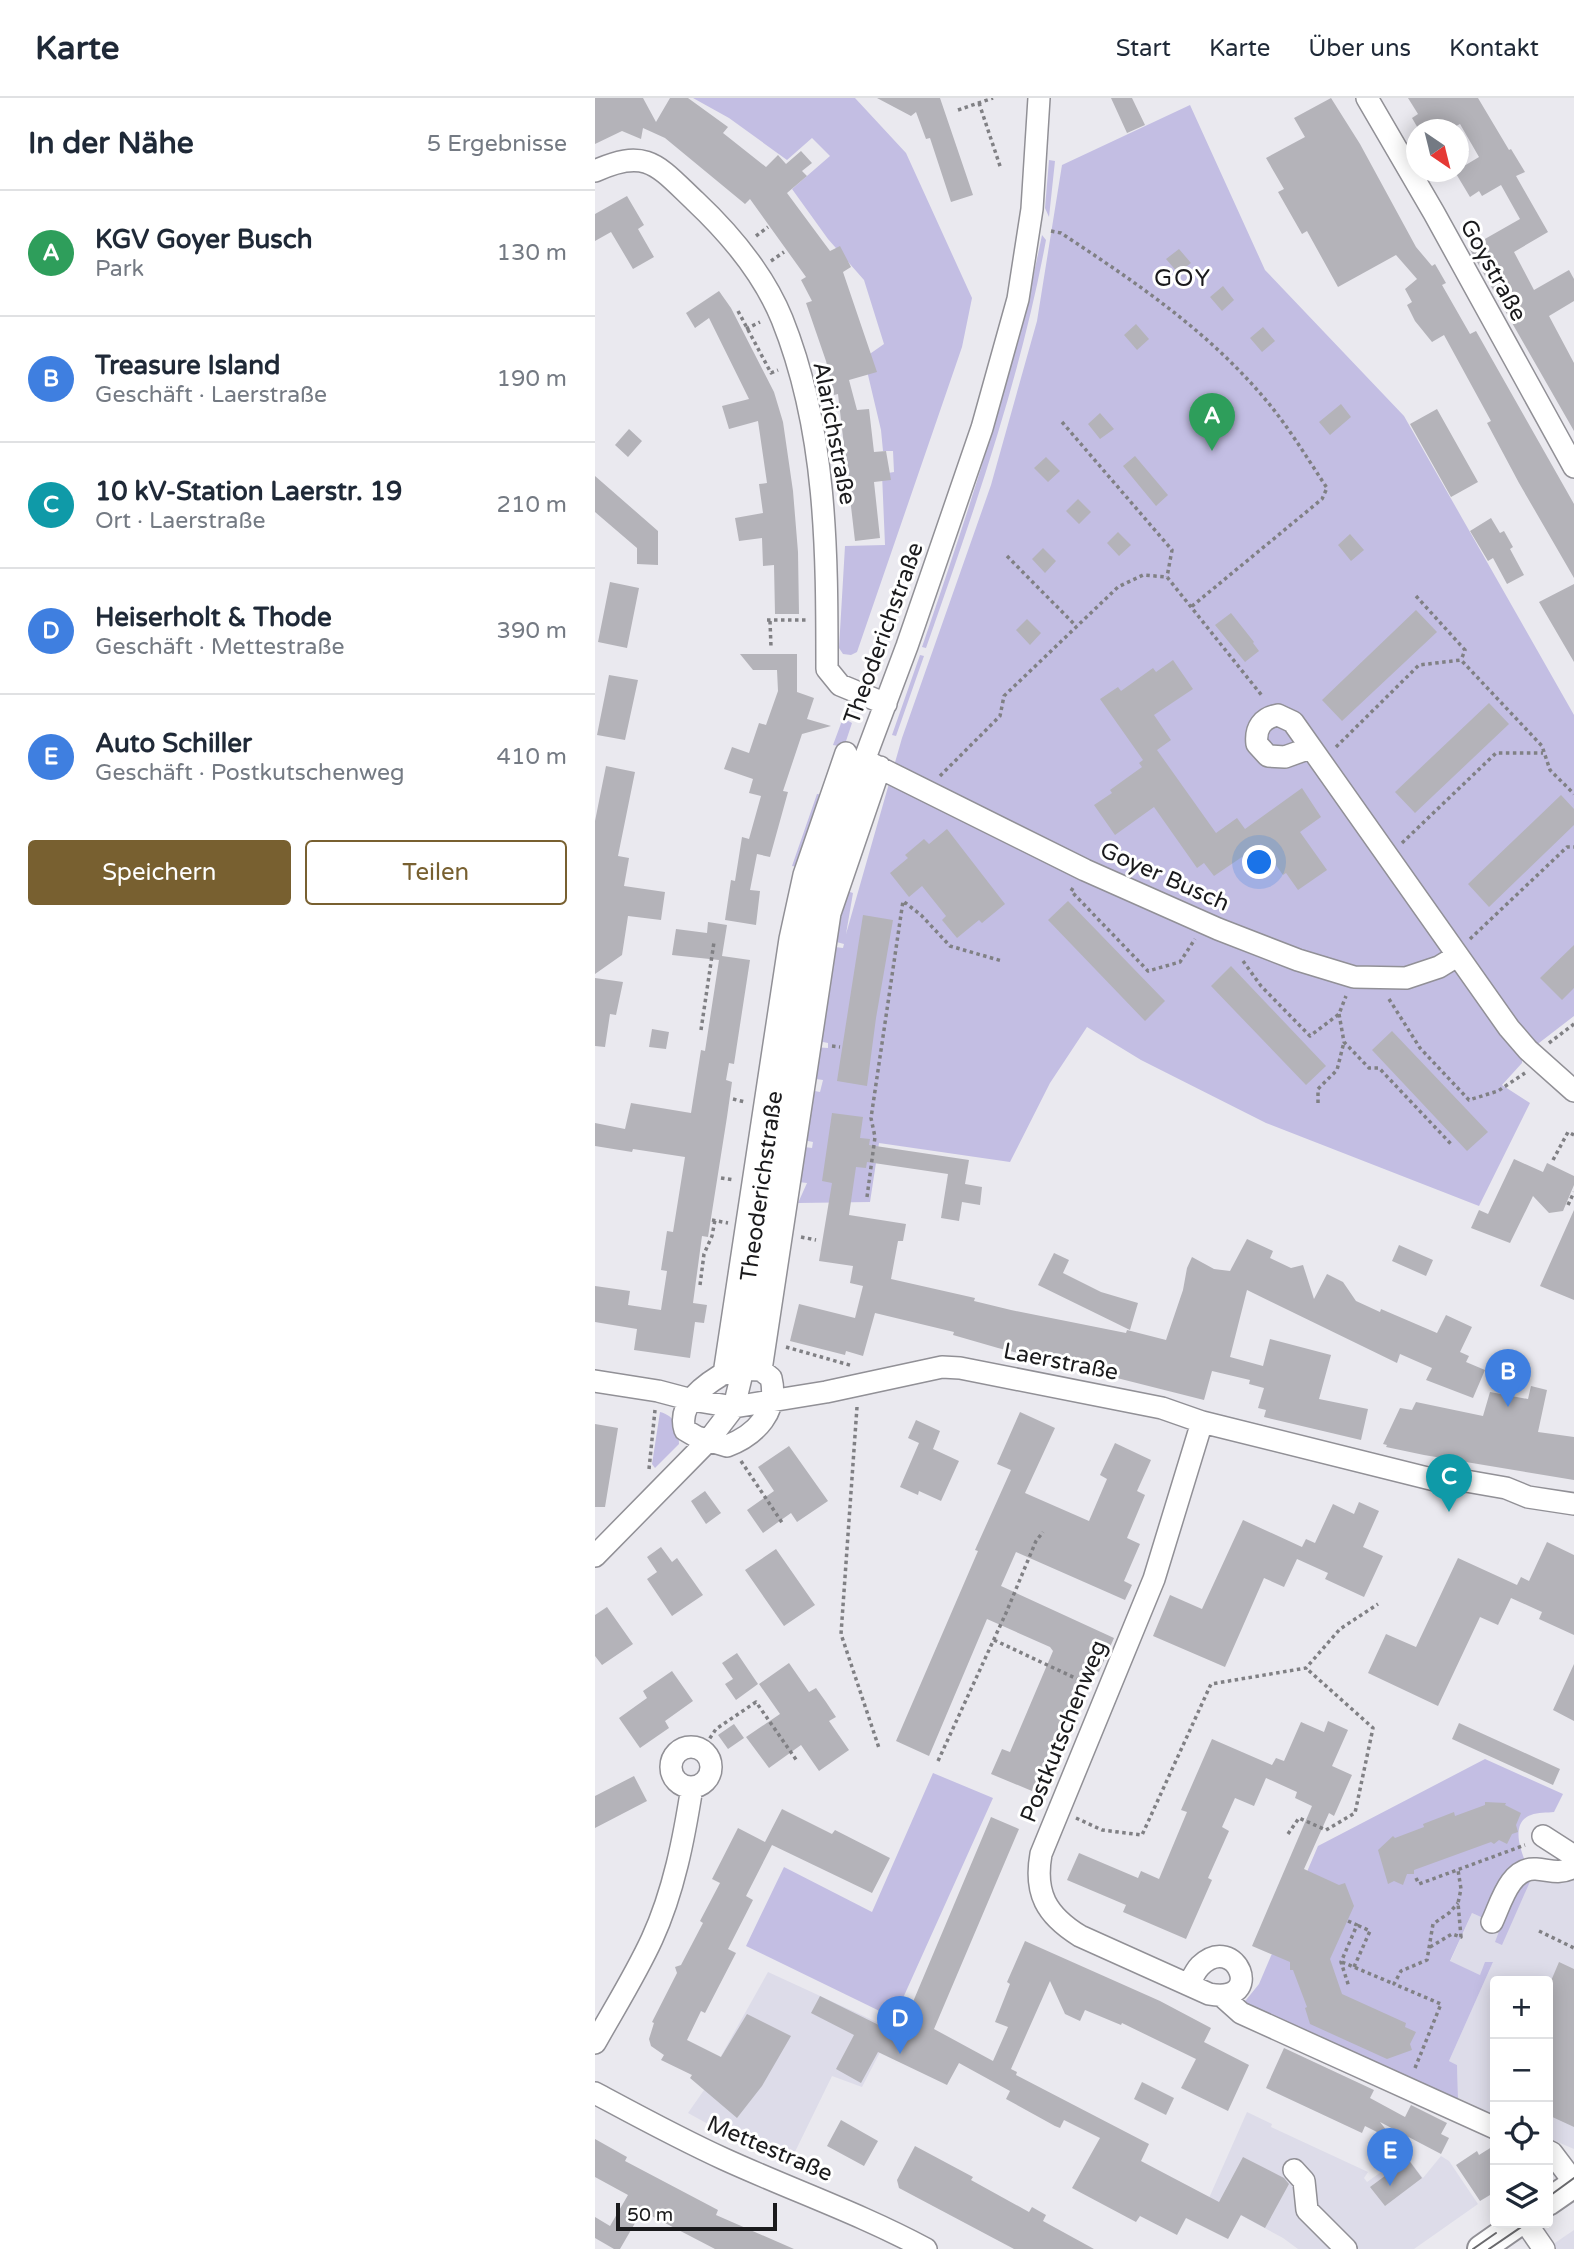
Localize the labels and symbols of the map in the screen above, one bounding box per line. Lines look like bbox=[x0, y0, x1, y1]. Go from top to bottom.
north arrow bbox=[1406, 119, 1469, 182]
street label: Goystraße bbox=[1454, 215, 1533, 326]
district label: GOY bbox=[1154, 264, 1212, 293]
street label: Alarichstraße bbox=[806, 359, 862, 507]
pin: A bbox=[1189, 393, 1235, 451]
street label: Theoderichstraße bbox=[838, 538, 930, 728]
street label: Goyer Busch bbox=[1096, 836, 1233, 918]
your location bbox=[1242, 845, 1276, 879]
street label: Theoderichstraße bbox=[735, 1089, 789, 1283]
street label: Laerstraße bbox=[1001, 1337, 1121, 1387]
pin: B bbox=[1485, 1349, 1531, 1407]
pin: C bbox=[1426, 1454, 1472, 1512]
street label: Postkutschenweg bbox=[1015, 1636, 1113, 1827]
pin: D bbox=[877, 1996, 923, 2054]
street label: Mettestraße bbox=[703, 2110, 837, 2188]
pin: E bbox=[1367, 2128, 1413, 2186]
scale bar bbox=[616, 2200, 777, 2232]

